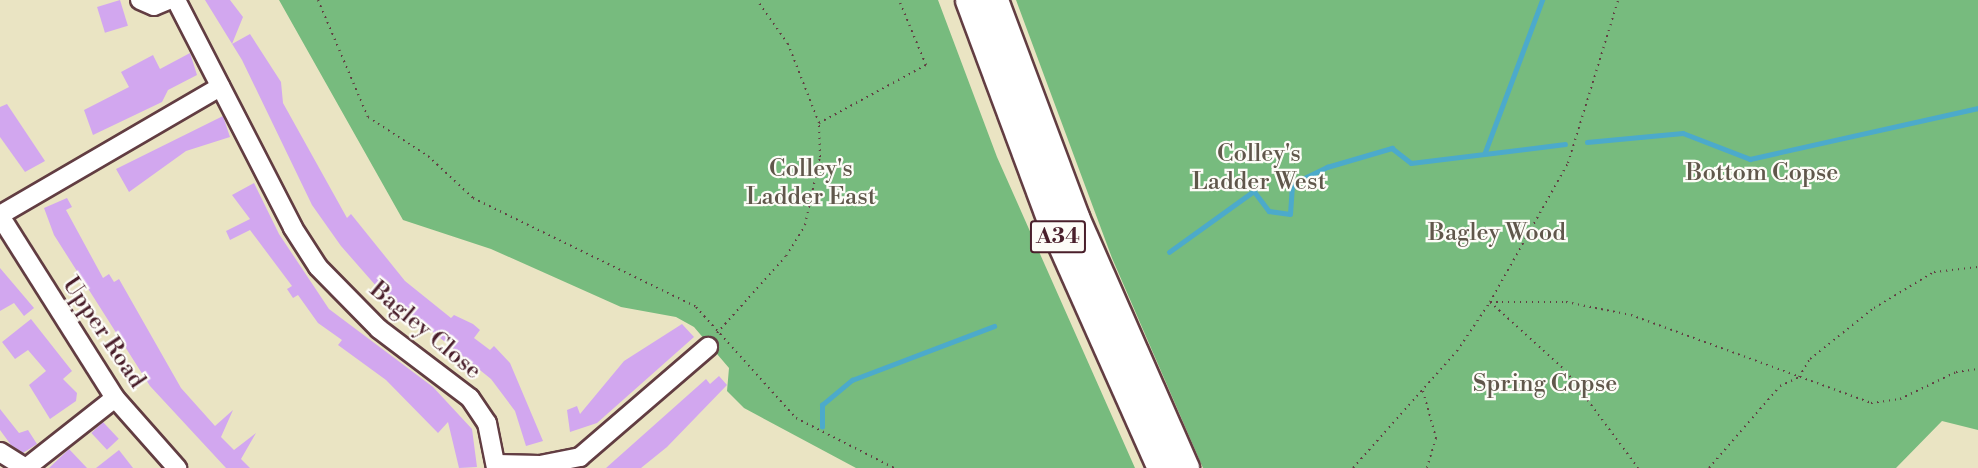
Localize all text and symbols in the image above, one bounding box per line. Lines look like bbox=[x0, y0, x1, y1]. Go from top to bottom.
park label: Colley's Ladder West bbox=[1192, 141, 1326, 197]
park label: Colley's Ladder East bbox=[746, 156, 876, 212]
park label: Bottom Copse bbox=[1686, 160, 1838, 188]
road number: A34 bbox=[1030, 218, 1086, 256]
park label: Bagley Wood bbox=[1428, 220, 1566, 248]
street label: Upper Road bbox=[55, 272, 151, 394]
street label: Bagley Close bbox=[363, 276, 487, 386]
park label: Spring Copse bbox=[1473, 371, 1617, 399]

